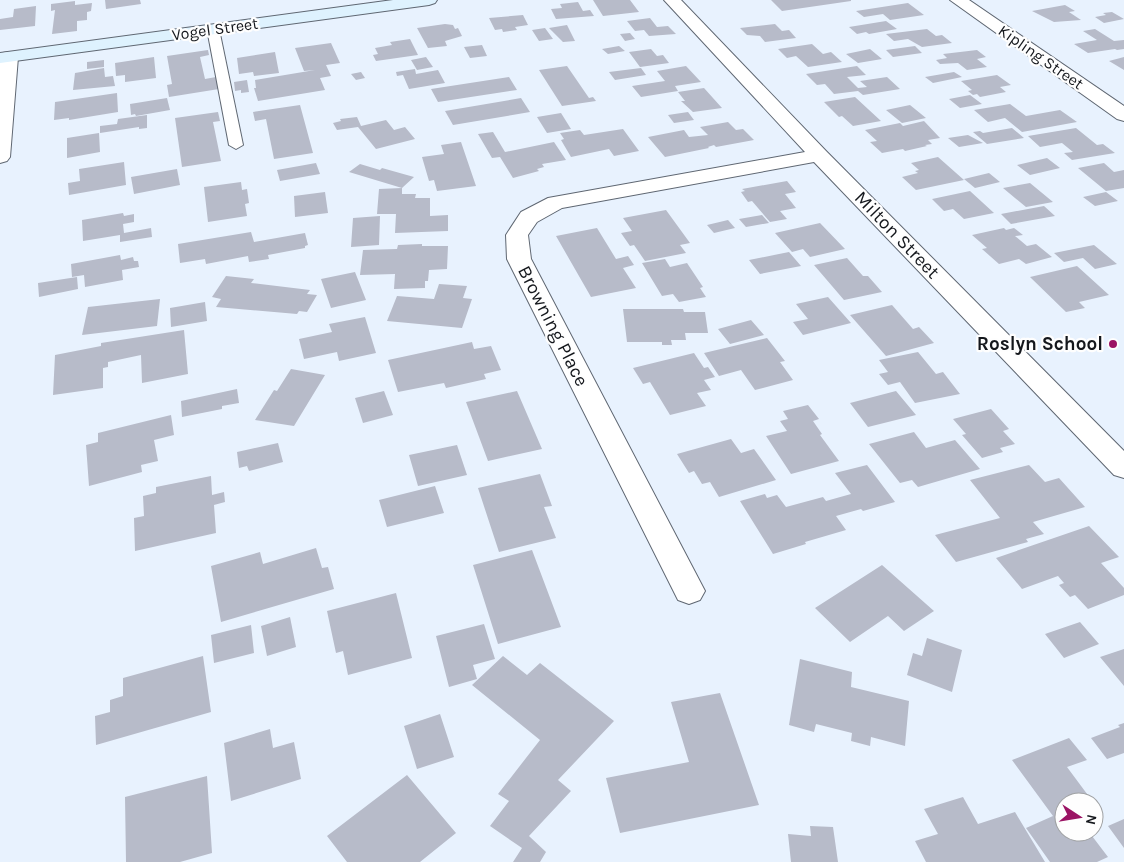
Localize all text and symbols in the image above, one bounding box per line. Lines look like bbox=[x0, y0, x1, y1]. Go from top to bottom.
street label: Vogel Street bbox=[171, 14, 259, 44]
street label: Kipling Street bbox=[995, 21, 1087, 93]
street label: Milton Street bbox=[850, 187, 944, 283]
street label: Browning Place bbox=[513, 262, 593, 390]
place label: Roslyn School bbox=[977, 333, 1103, 355]
marker: Roslyn School bbox=[1107, 338, 1119, 350]
north arrow bbox=[1054, 792, 1104, 842]
text: N bbox=[1082, 813, 1101, 826]

